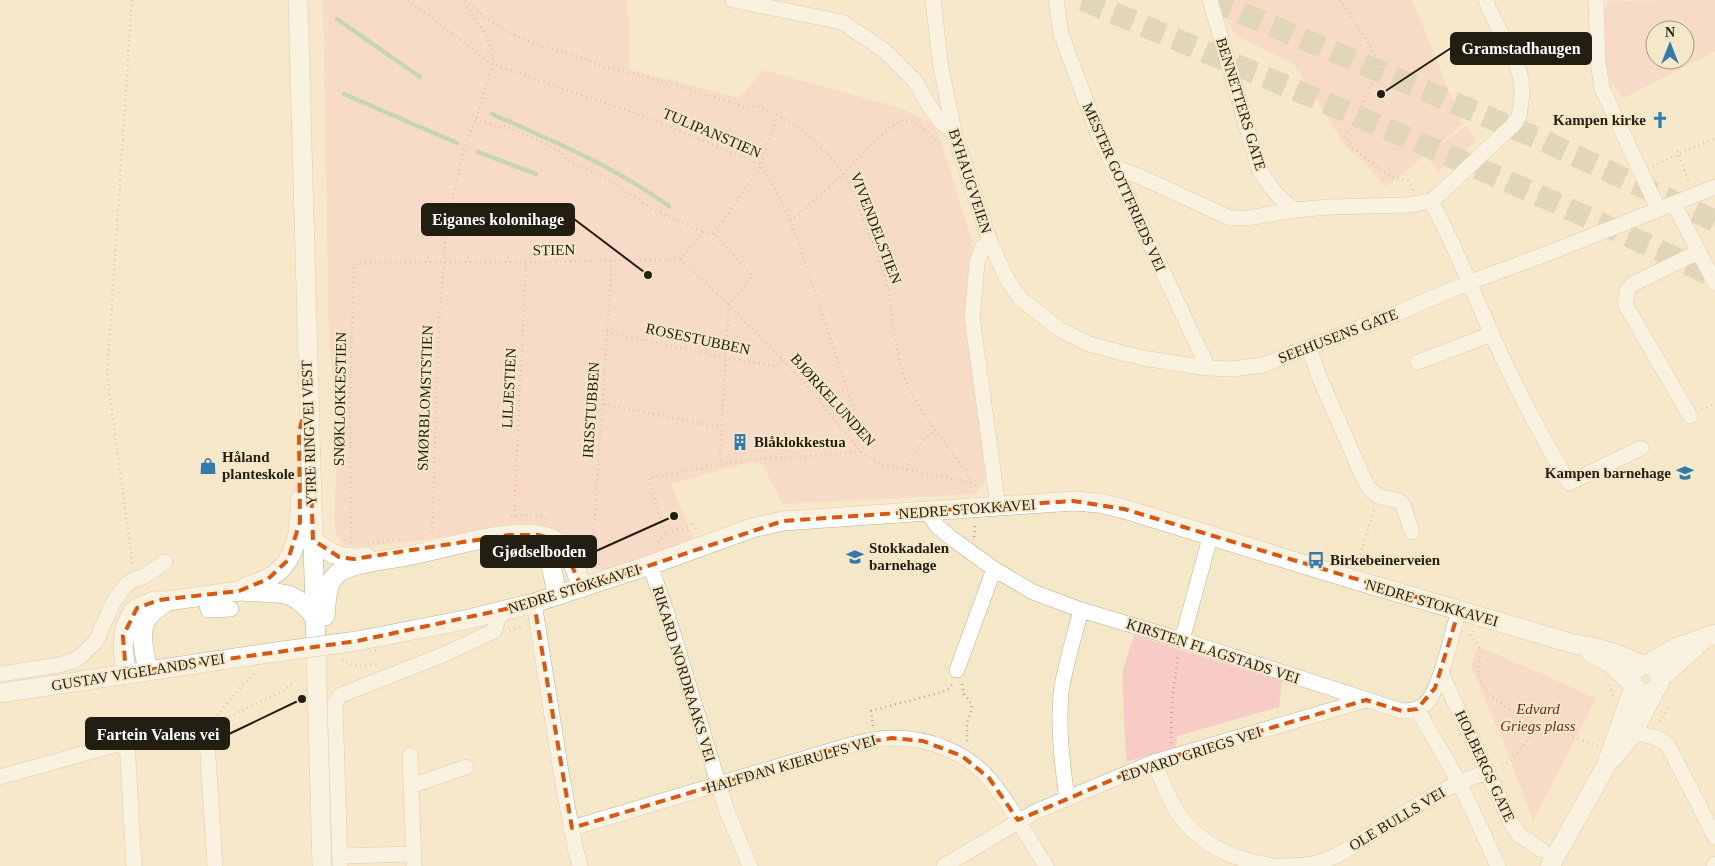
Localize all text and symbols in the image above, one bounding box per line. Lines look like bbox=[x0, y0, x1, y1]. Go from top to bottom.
north arrow bbox=[1645, 20, 1695, 70]
text: N bbox=[1665, 25, 1675, 40]
callout: Gramstadhaugen bbox=[1451, 33, 1591, 64]
street label: BENNETTERS GATE bbox=[1213, 36, 1269, 172]
text: Gramstadhaugen bbox=[1461, 40, 1581, 58]
street label: MESTER GOTTFRIEDS VEI bbox=[1079, 100, 1169, 274]
street label: TULIPANSTIEN bbox=[660, 105, 764, 161]
church icon: Kampen kirke bbox=[1650, 110, 1670, 130]
place label: Kampen kirke bbox=[1553, 112, 1646, 128]
street label: BYHAUGVEIEN bbox=[946, 127, 995, 236]
street label: VIVENDELSTIEN bbox=[847, 170, 905, 286]
callout: Eiganes kolonihage bbox=[422, 204, 574, 235]
text: Eiganes kolonihage bbox=[432, 211, 564, 229]
street label: STIEN bbox=[533, 242, 576, 258]
street label: SEEHUSENS GATE bbox=[1276, 306, 1400, 366]
street label: ROSESTUBBEN bbox=[644, 320, 752, 358]
street label: SMØRBLOMSTSTIEN bbox=[414, 325, 436, 471]
street label: SNØKLOKKESTIEN bbox=[331, 332, 349, 466]
street label: LILJESTIEN bbox=[499, 347, 519, 429]
street label: BJØRKELUNDEN bbox=[787, 351, 879, 449]
street label: YTRE RINGVEI VEST bbox=[298, 360, 320, 506]
street label: IRISSTUBBEN bbox=[580, 361, 602, 459]
building icon: Blåklokkestua bbox=[730, 432, 750, 452]
place label: Blåklokkestua bbox=[754, 434, 846, 450]
place label: Håland planteskole bbox=[222, 449, 295, 482]
shop icon: Håland planteskole bbox=[198, 456, 218, 476]
school or university icon: Kampen barnehage bbox=[1675, 463, 1695, 483]
place label: Kampen barnehage bbox=[1545, 465, 1671, 481]
street label: NEDRE STOKKAVEI bbox=[898, 496, 1036, 522]
callout: Gjødselboden bbox=[481, 536, 596, 567]
place label: Stokkadalen barnehage bbox=[869, 540, 950, 573]
text: Gjødselboden bbox=[492, 543, 586, 561]
school or university icon: Stokkadalen barnehage bbox=[845, 547, 865, 567]
bus stop icon: Birkebeinerveien bbox=[1306, 550, 1326, 570]
place label: Birkebeinerveien bbox=[1330, 552, 1441, 568]
street label: NEDRE STOKKAVEI bbox=[506, 561, 642, 617]
street label: NEDRE STOKKAVEI bbox=[1364, 576, 1500, 630]
street label: RIKARD NORDRAAKS VEI bbox=[650, 584, 718, 764]
street label: KIRSTEN FLAGSTADS VEI bbox=[1124, 615, 1302, 687]
street label: GUSTAV VIGELANDS VEI bbox=[50, 650, 226, 694]
park label: Edvard Griegs plass bbox=[1500, 701, 1576, 734]
street label: HOLBERGS GATE bbox=[1452, 708, 1518, 824]
callout: Fartein Valens vei bbox=[86, 718, 229, 749]
street label: EDVARD GRIEGS VEI bbox=[1119, 724, 1263, 784]
text: Fartein Valens vei bbox=[97, 726, 220, 743]
street label: HALFDAN KJERULFS VEI bbox=[704, 732, 878, 796]
street label: OLE BULLS VEI bbox=[1346, 784, 1448, 854]

